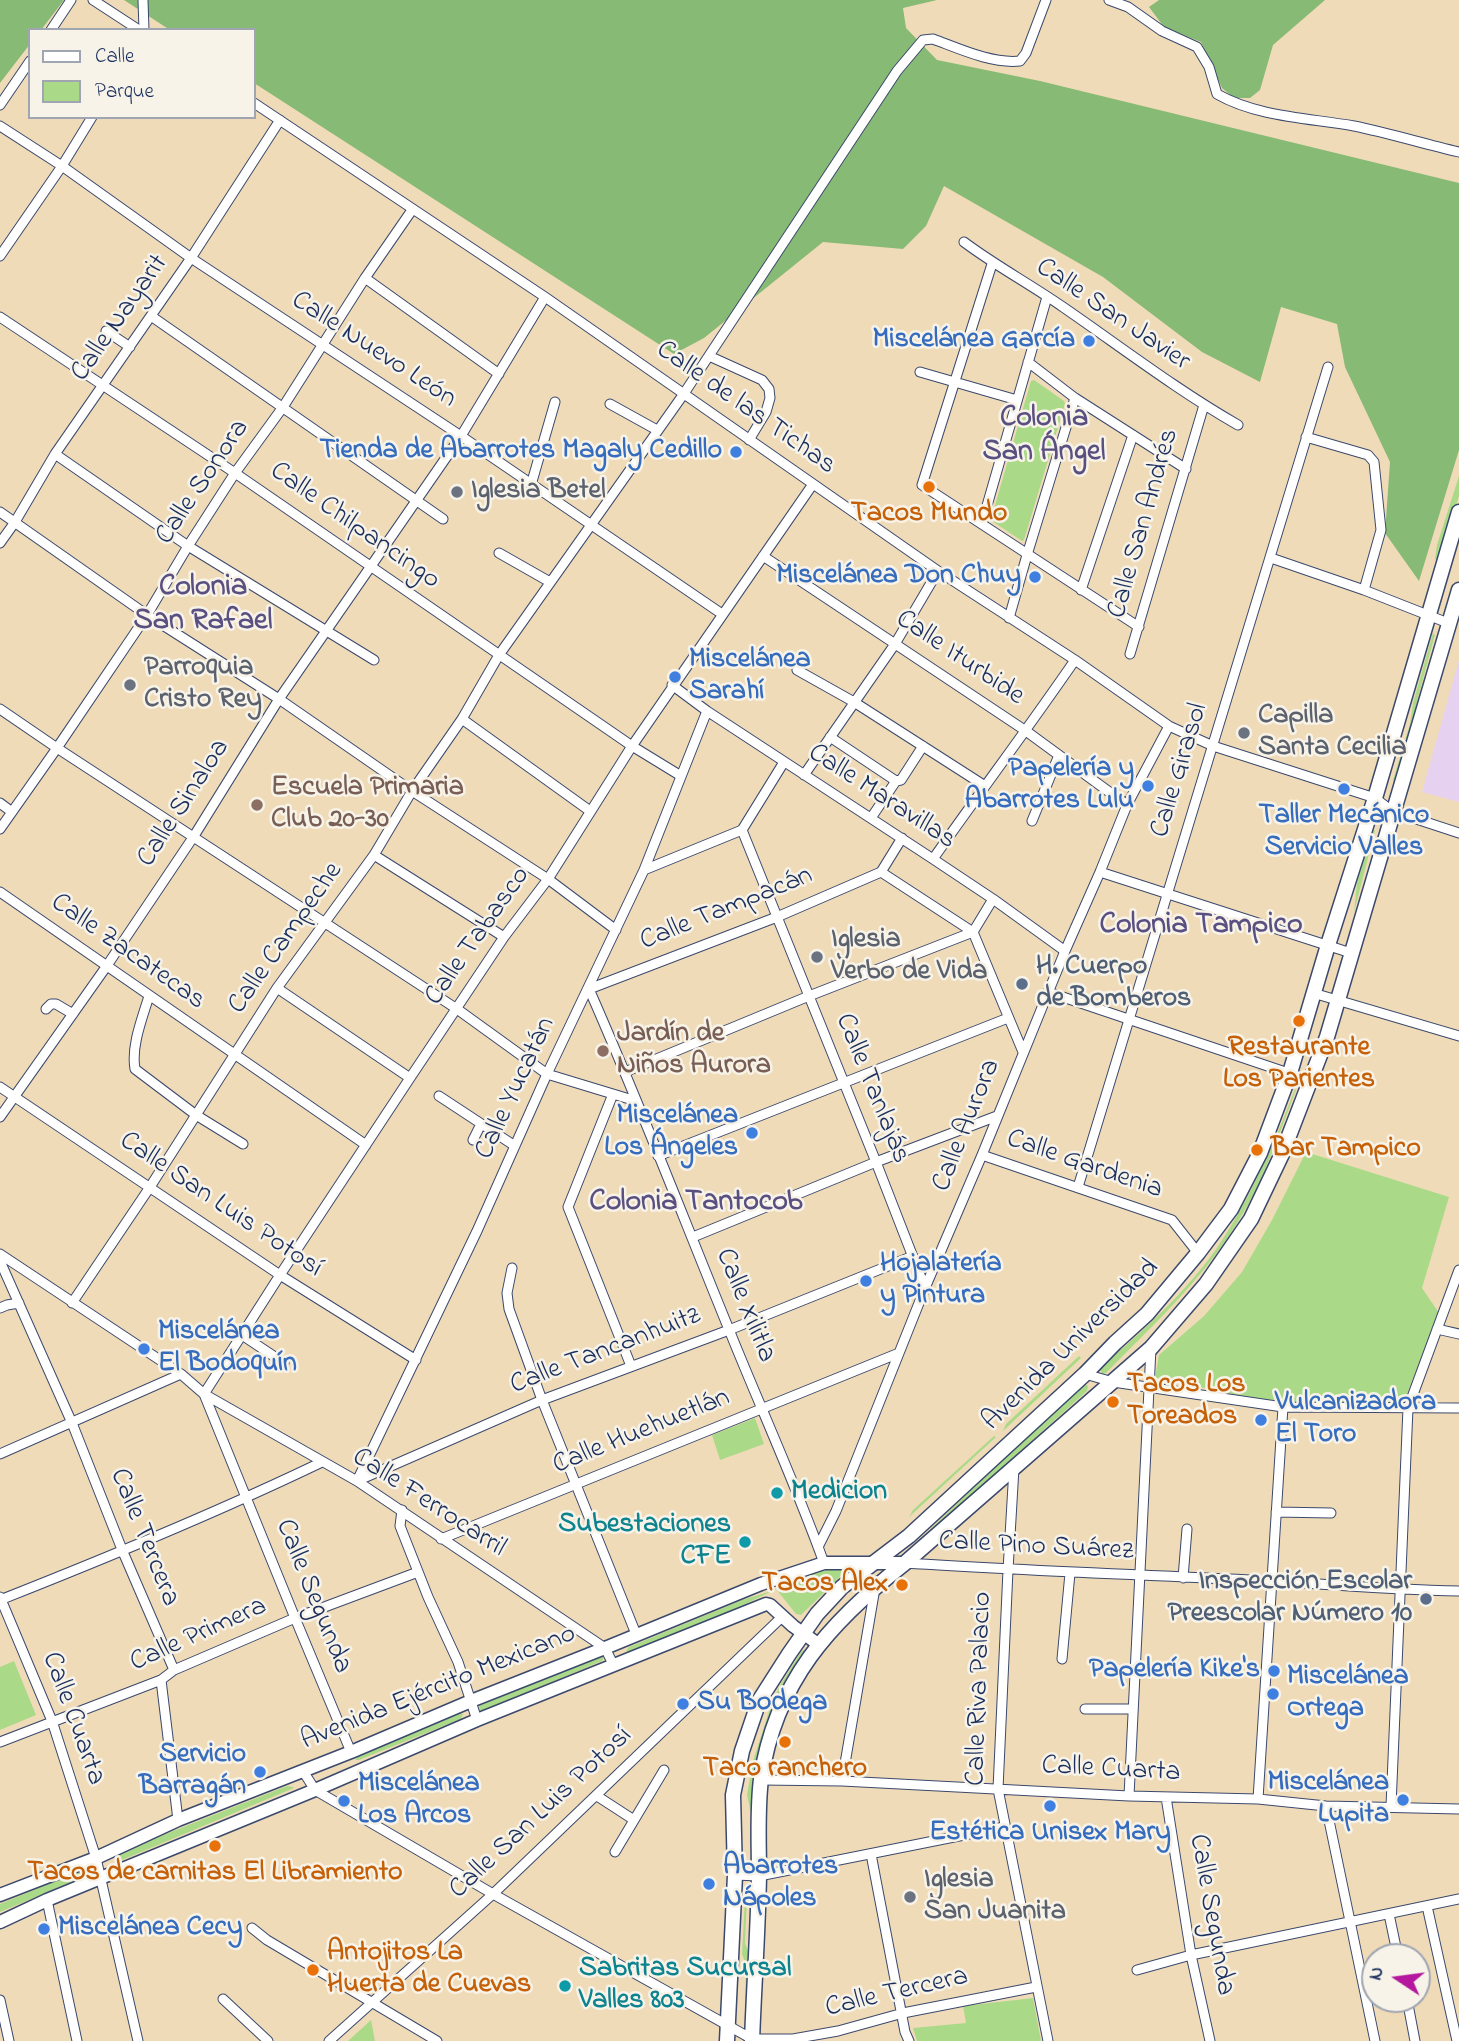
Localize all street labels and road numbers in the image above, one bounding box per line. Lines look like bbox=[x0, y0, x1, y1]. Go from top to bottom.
street label: Calle Nayarit bbox=[65, 249, 177, 389]
street label: Calle San Javier bbox=[1028, 252, 1196, 380]
street label: Calle Nuevo León bbox=[284, 285, 462, 417]
street label: Calle de las Tichas bbox=[649, 334, 841, 484]
street label: Calle Sonora bbox=[150, 414, 258, 552]
street label: Calle San Andrés bbox=[1102, 425, 1188, 623]
street label: Calle Chilpancingo bbox=[262, 456, 446, 598]
street label: Calle Iturbide bbox=[888, 604, 1030, 714]
street label: Calle Girasol bbox=[1145, 700, 1217, 842]
street label: Calle Sinaloa bbox=[131, 734, 239, 874]
street label: Calle Maravillas bbox=[801, 738, 961, 858]
street label: Calle Campeche bbox=[222, 857, 352, 1021]
street label: Calle Tampacán bbox=[636, 860, 818, 960]
street label: Calle Tabasco bbox=[419, 861, 539, 1013]
street label: Calle Zacatecas bbox=[43, 887, 211, 1019]
street label: Calle Tanlajás bbox=[826, 1009, 916, 1169]
street label: Calle Yucatán bbox=[469, 1012, 565, 1166]
street label: Calle Aurora bbox=[926, 1055, 1010, 1197]
street label: Calle Gardenia bbox=[1001, 1124, 1167, 1208]
street label: Calle San Luis Potosí bbox=[112, 1125, 328, 1287]
street label: Calle Xilitla bbox=[706, 1244, 782, 1368]
street label: Avenida Universidad bbox=[976, 1253, 1168, 1439]
street label: Calle Tancanhuitz bbox=[506, 1300, 706, 1404]
street label: Calle Huehuetlán bbox=[549, 1382, 735, 1484]
street label: Calle Ferrocarril bbox=[345, 1442, 511, 1566]
street label: Calle Tercera bbox=[100, 1464, 186, 1612]
street label: Calle Segunda bbox=[266, 1515, 358, 1679]
street label: Calle Pino Suárez bbox=[938, 1526, 1134, 1570]
street label: Calle Primera bbox=[126, 1591, 272, 1681]
street label: Calle Riva Palacio bbox=[961, 1591, 1001, 1787]
street label: Avenida Ejército Mexicano bbox=[297, 1618, 581, 1760]
street label: Calle Cuarta bbox=[32, 1648, 112, 1790]
street label: Calle San Luis Potosí bbox=[443, 1720, 641, 1908]
street label: Calle Cuarta bbox=[1041, 1751, 1181, 1791]
street label: Calle Segunda bbox=[1179, 1832, 1241, 1998]
street label: Calle Tercera bbox=[822, 1961, 972, 2027]

